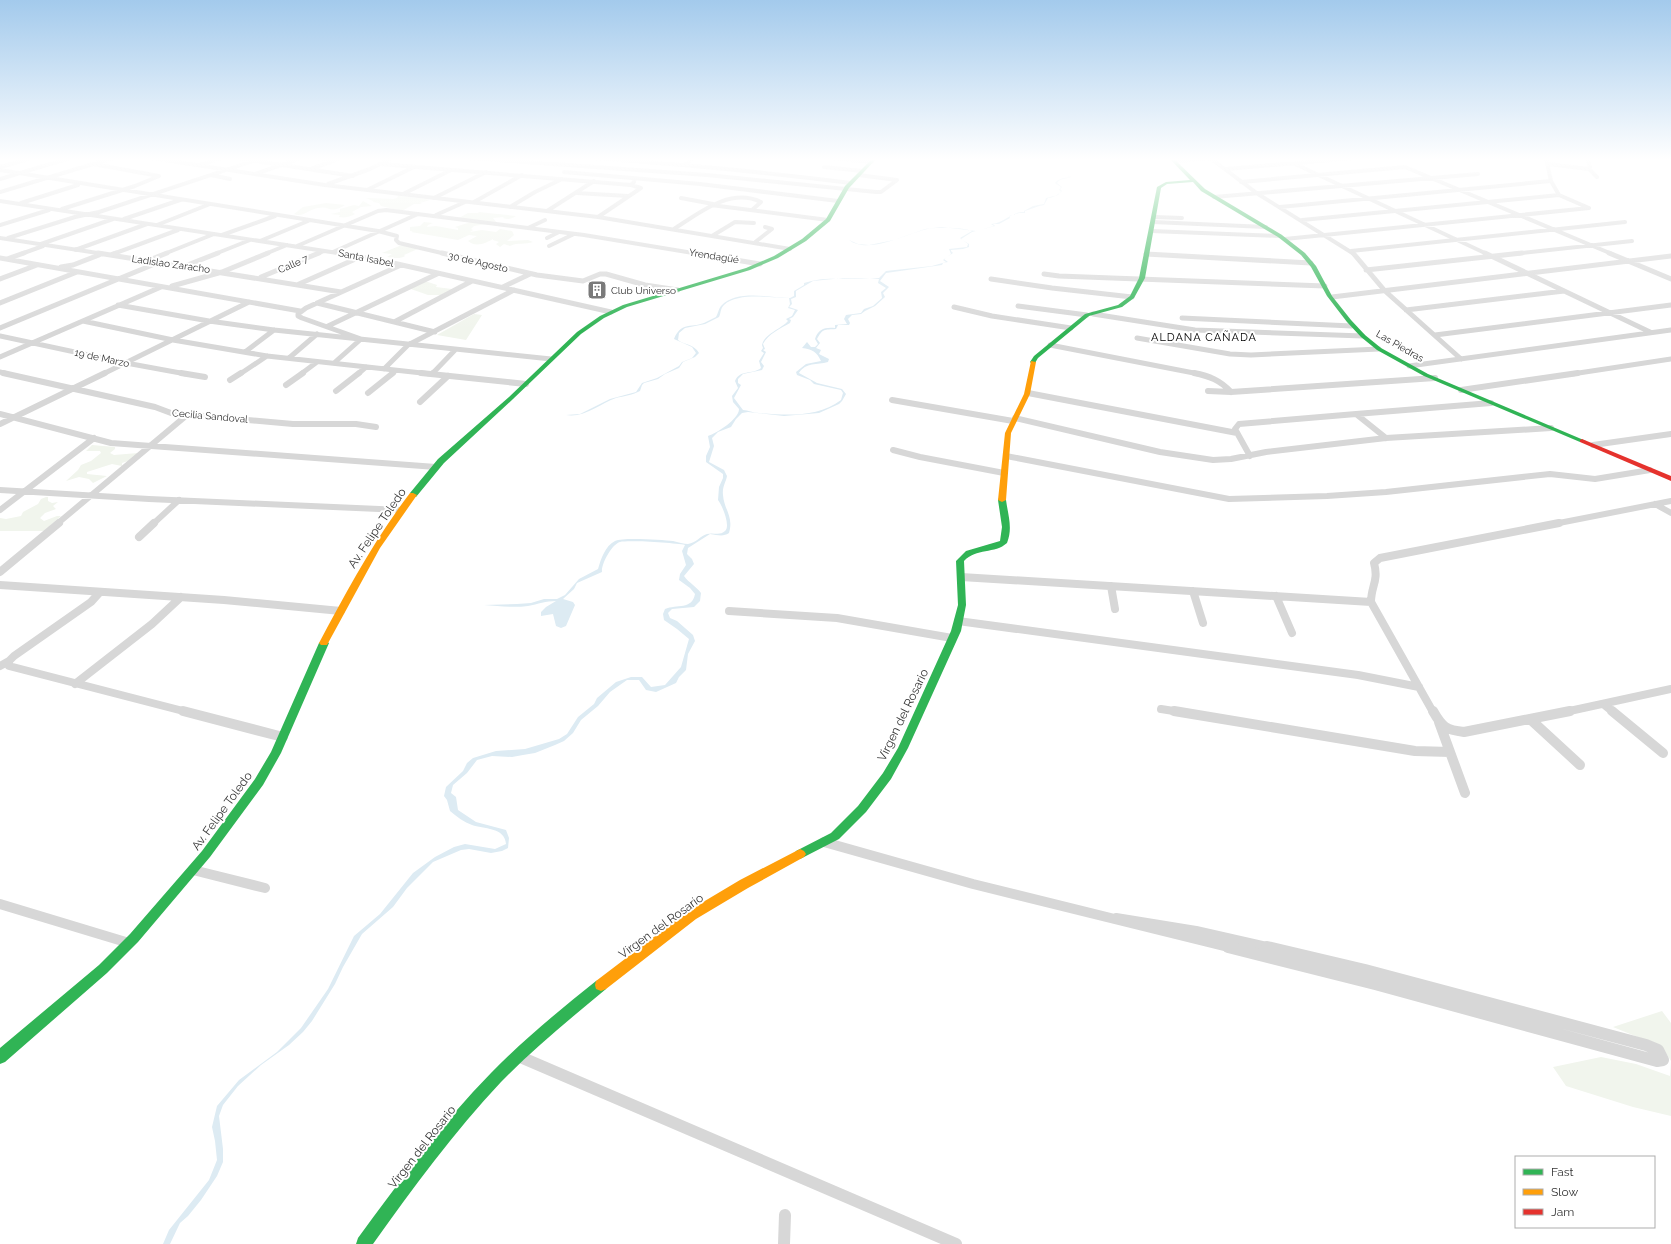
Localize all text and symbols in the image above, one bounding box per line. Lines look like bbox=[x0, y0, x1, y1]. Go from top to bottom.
street label: Santa Isabel bbox=[337, 247, 395, 269]
street label: Yrendagüé bbox=[688, 247, 740, 265]
street label: 30 de Agosto bbox=[447, 250, 509, 274]
street label: Ladislao Zaracho bbox=[131, 253, 211, 275]
street label: Calle 7 bbox=[276, 253, 310, 275]
building icon: Club Universo bbox=[586, 279, 608, 301]
place label: Club Universo bbox=[611, 285, 676, 296]
street label: Las Piedras bbox=[1374, 328, 1426, 364]
district label: ALDANA CAÑADA bbox=[1151, 330, 1257, 344]
street label: 19 de Marzo bbox=[74, 347, 130, 369]
street label: Cecilia Sandoval bbox=[172, 407, 249, 425]
street label: Av. Felipe Toledo bbox=[345, 485, 409, 571]
street label: Virgen del Rosario bbox=[875, 667, 931, 763]
street label: Av. Felipe Toledo bbox=[189, 769, 255, 853]
street label: Virgen del Rosario bbox=[616, 891, 706, 961]
street label: Virgen del Rosario bbox=[385, 1103, 459, 1191]
legend bbox=[1515, 1156, 1655, 1228]
text: Fast bbox=[1551, 1165, 1574, 1179]
text: Slow bbox=[1551, 1185, 1578, 1199]
text: Jam bbox=[1551, 1205, 1574, 1219]

